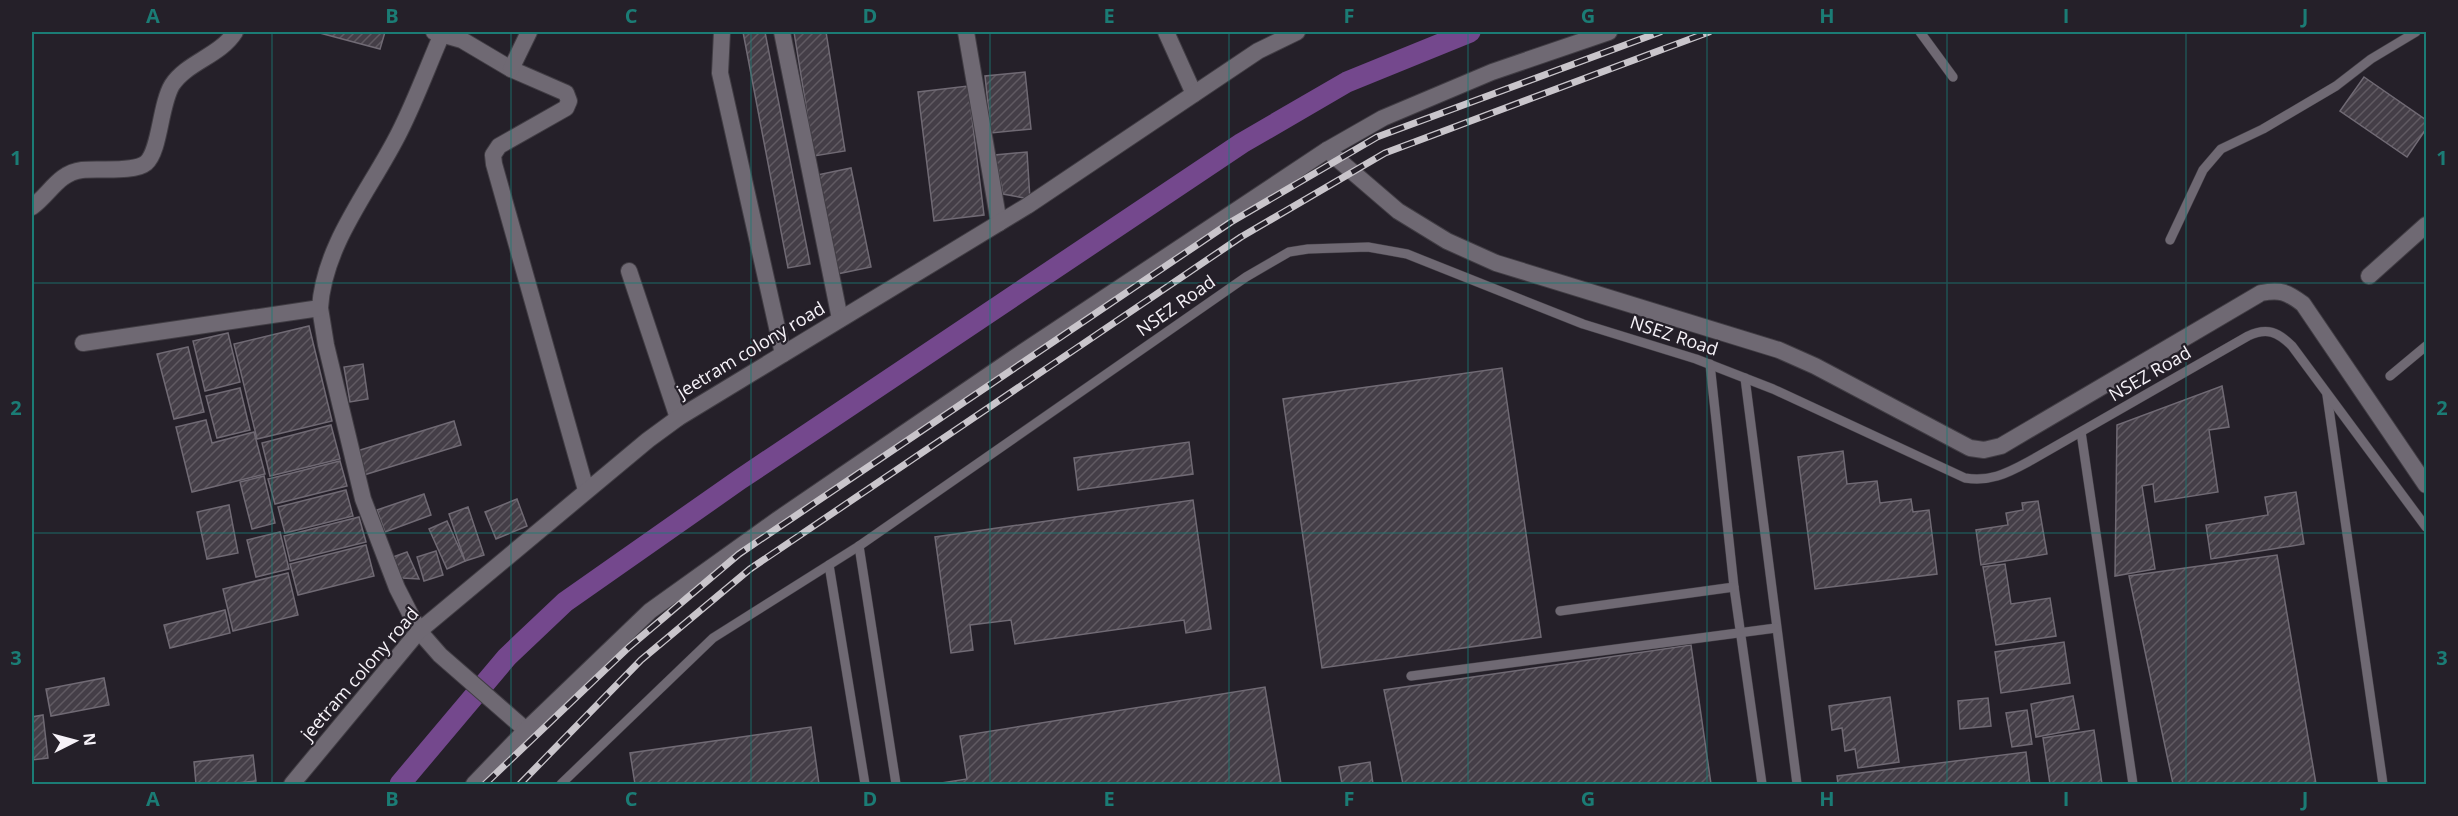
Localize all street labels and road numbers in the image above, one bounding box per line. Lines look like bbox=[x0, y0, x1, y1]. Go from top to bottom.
street label: NSEZ Road bbox=[1131, 269, 1220, 341]
street label: jeetram colony road bbox=[671, 295, 829, 403]
street label: NSEZ Road bbox=[1627, 310, 1721, 361]
street label: NSEZ Road bbox=[2104, 340, 2195, 406]
street label: jeetram colony road bbox=[294, 602, 424, 746]

